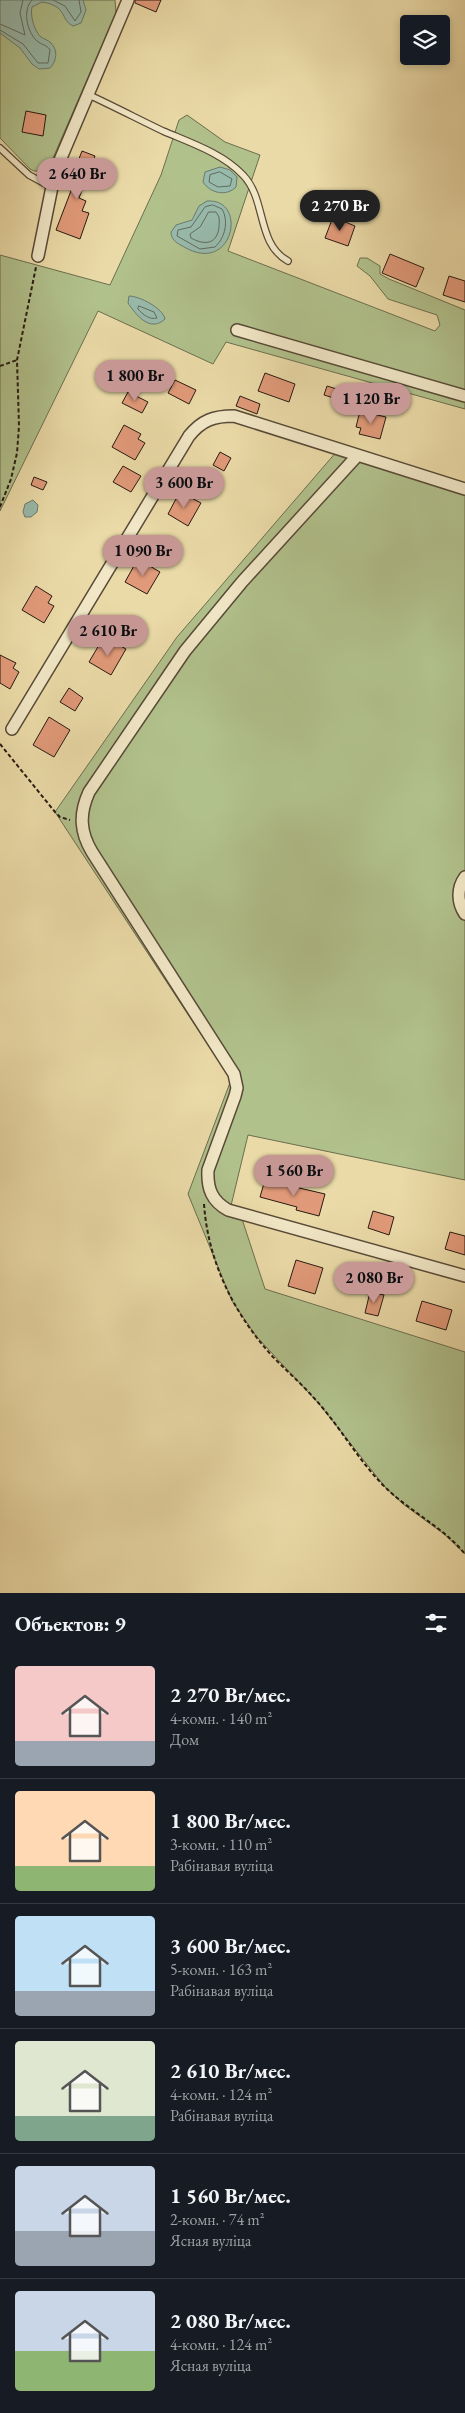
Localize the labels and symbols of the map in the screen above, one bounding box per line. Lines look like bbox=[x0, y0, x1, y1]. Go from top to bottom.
pin: 2 640 Br bbox=[25, 158, 129, 200]
pin: 2 270 Br bbox=[288, 190, 392, 232]
pin: 1 800 Br bbox=[83, 360, 187, 402]
pin: 1 120 Br bbox=[319, 382, 423, 425]
pin: 3 600 Br bbox=[132, 466, 236, 509]
pin: 1 090 Br bbox=[91, 534, 195, 577]
pin: 2 610 Br bbox=[56, 614, 160, 657]
pin: 1 560 Br bbox=[242, 1154, 346, 1197]
pin: 2 080 Br bbox=[322, 1262, 426, 1304]

